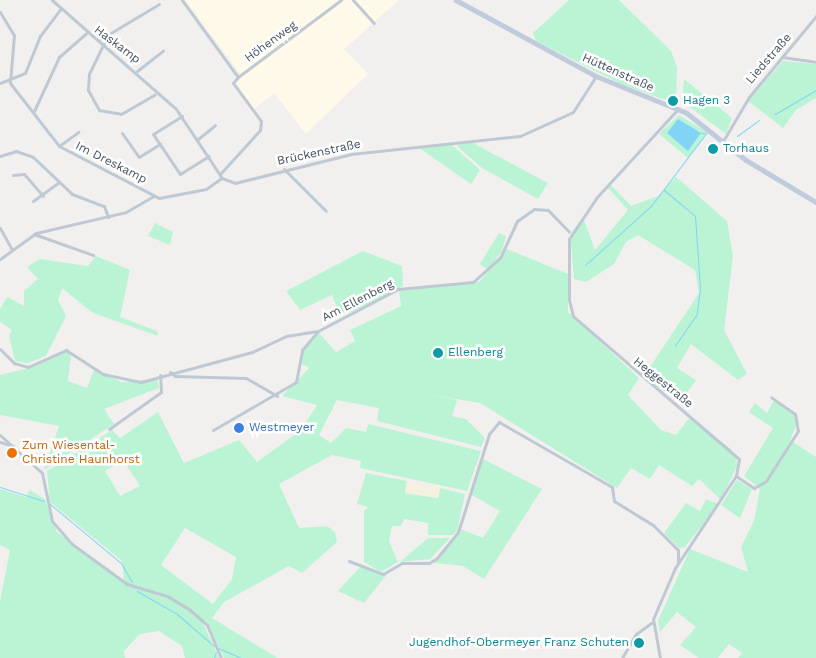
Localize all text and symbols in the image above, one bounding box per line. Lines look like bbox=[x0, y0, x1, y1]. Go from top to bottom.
street label: Höhenweg bbox=[242, 18, 300, 66]
street label: Haskamp bbox=[91, 23, 143, 67]
street label: Liedstraße bbox=[743, 31, 795, 87]
street label: Hüttenstraße bbox=[580, 51, 656, 95]
place label: Hagen 3 bbox=[683, 94, 730, 108]
marker: Hagen 3 bbox=[667, 95, 679, 107]
street label: Brückenstraße bbox=[276, 137, 362, 169]
street label: Im Dreskamp bbox=[73, 139, 149, 187]
place label: Torhaus bbox=[723, 142, 769, 156]
marker: Torhaus bbox=[707, 143, 719, 155]
street label: Am Ellenberg bbox=[320, 277, 396, 325]
place label: Ellenberg bbox=[448, 346, 503, 360]
marker: Ellenberg bbox=[432, 347, 444, 359]
street label: Heggestraße bbox=[630, 355, 696, 411]
place label: Westmeyer bbox=[249, 421, 314, 435]
marker: Westmeyer bbox=[233, 422, 245, 434]
place label: Zum Wiesental- Christine Haunhorst bbox=[22, 439, 140, 467]
marker: Zum Wiesental- Christine Haunhorst bbox=[6, 447, 18, 459]
place label: Jugendhof-Obermeyer Franz Schuten bbox=[409, 636, 629, 650]
marker: Jugendhof-Obermeyer Franz Schuten bbox=[633, 637, 645, 649]

